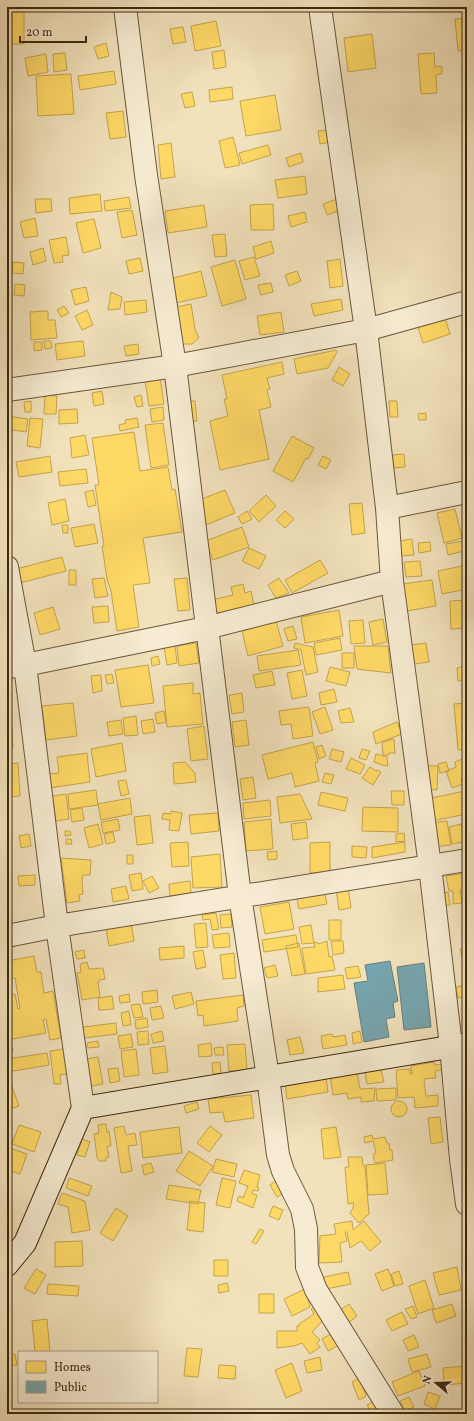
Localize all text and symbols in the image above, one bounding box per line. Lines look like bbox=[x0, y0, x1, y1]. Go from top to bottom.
scale bar bbox=[20, 18, 86, 44]
text: 20 m bbox=[26, 25, 53, 41]
legend bbox=[18, 1351, 158, 1403]
text: Homes bbox=[54, 1360, 91, 1376]
north arrow bbox=[416, 1363, 456, 1403]
text: N bbox=[420, 1374, 436, 1386]
text: Public bbox=[54, 1380, 87, 1396]

